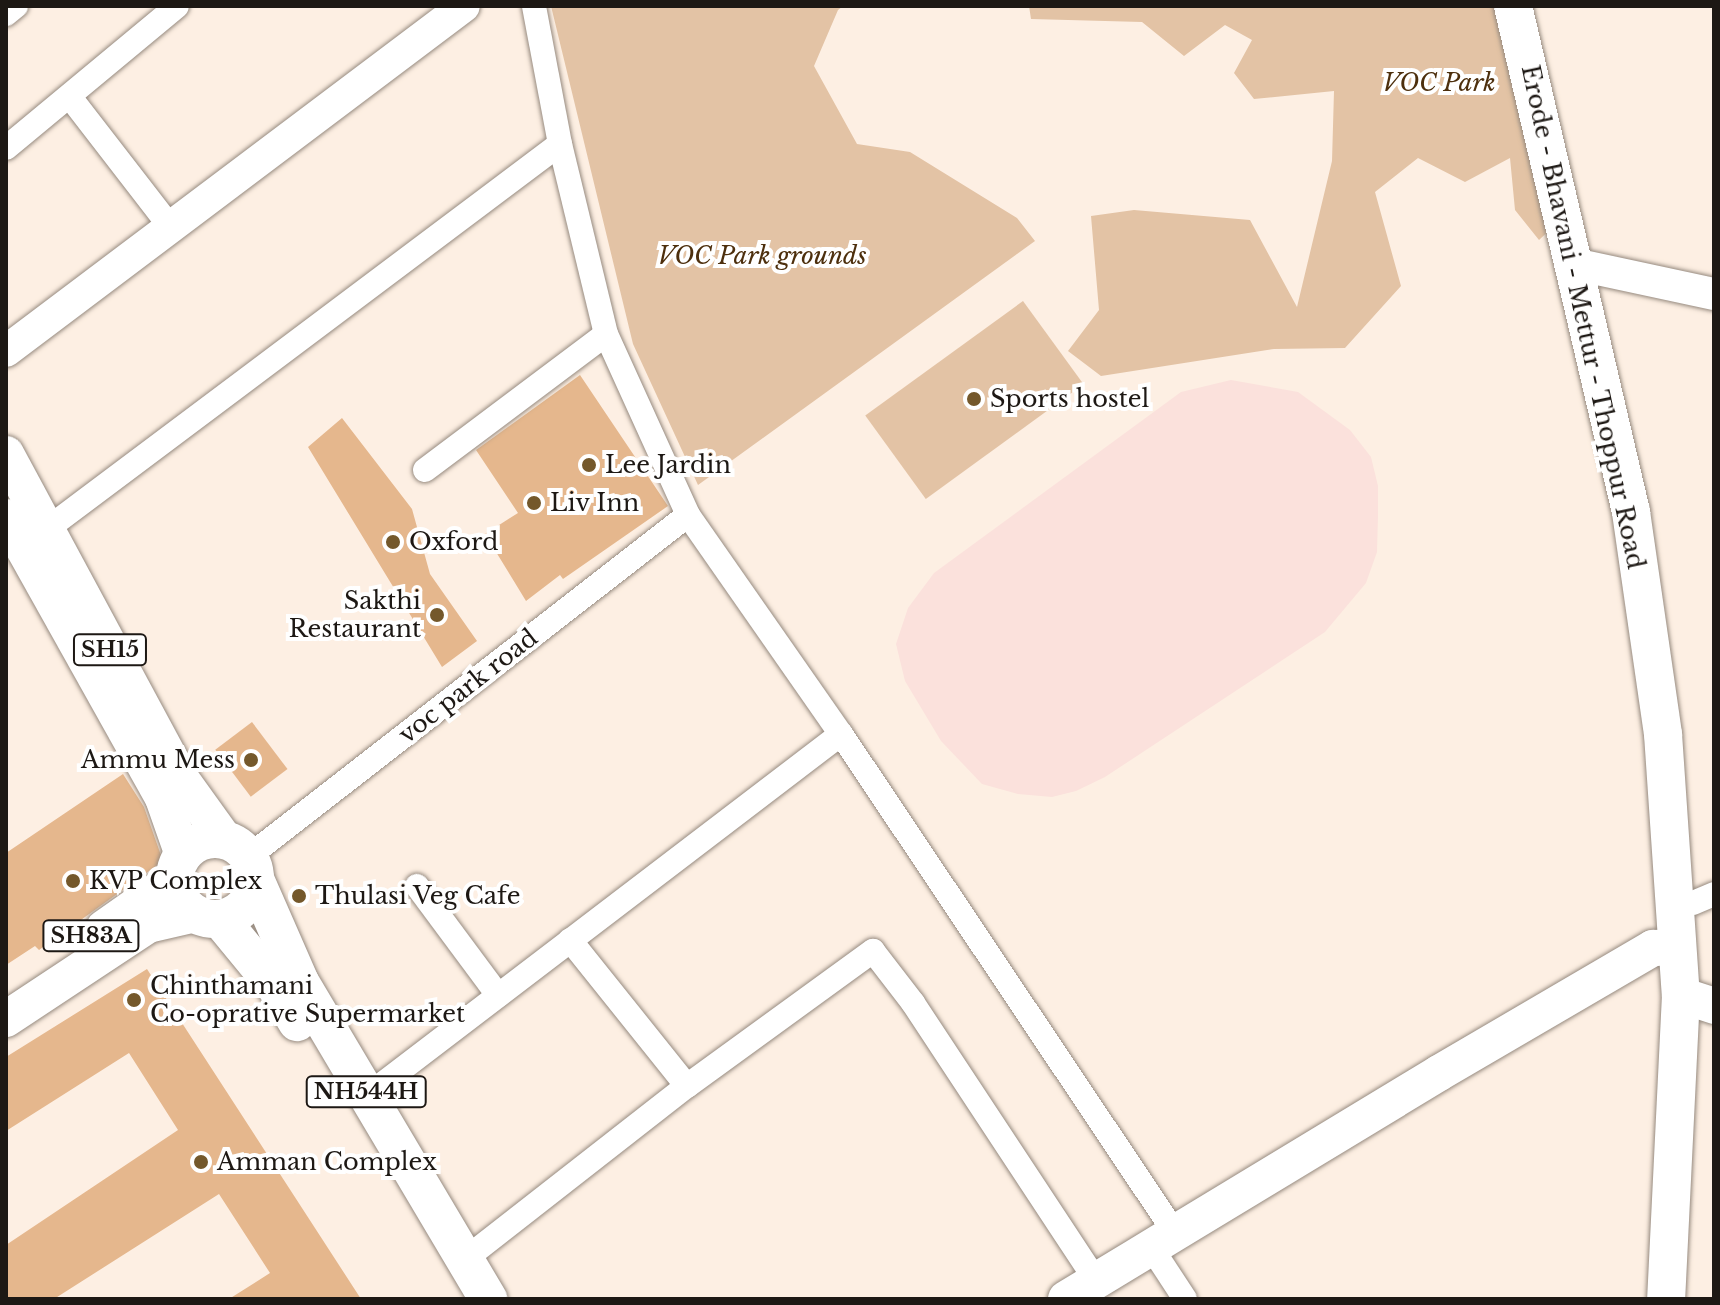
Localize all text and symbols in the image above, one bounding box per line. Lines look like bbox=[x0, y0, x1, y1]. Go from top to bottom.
street label: Erode - Bhavani - Mettur - Thoppur Road bbox=[1515, 61, 1651, 573]
park label: VOC Park bbox=[1382, 69, 1496, 97]
park label: VOC Park grounds bbox=[657, 242, 867, 270]
place label: Sports hostel bbox=[990, 385, 1149, 413]
marker: Sports hostel bbox=[965, 390, 983, 408]
place label: Lee Jardin bbox=[605, 451, 731, 479]
marker: Lee Jardin bbox=[580, 456, 598, 474]
place label: Liv Inn bbox=[550, 489, 640, 517]
marker: Liv Inn bbox=[525, 494, 543, 512]
place label: Oxford bbox=[409, 528, 498, 556]
marker: Oxford bbox=[384, 533, 402, 551]
place label: Sakthi Restaurant bbox=[289, 587, 421, 643]
marker: Sakthi Restaurant bbox=[428, 606, 446, 624]
street label: voc park road bbox=[393, 623, 543, 749]
road number: SH15 bbox=[72, 632, 148, 668]
place label: Ammu Mess bbox=[81, 746, 235, 774]
marker: Ammu Mess bbox=[242, 751, 260, 769]
place label: KVP Complex bbox=[89, 867, 263, 895]
marker: KVP Complex bbox=[64, 872, 82, 890]
place label: Thulasi Veg Cafe bbox=[315, 882, 522, 910]
marker: Thulasi Veg Cafe bbox=[290, 887, 308, 905]
road number: SH83A bbox=[41, 918, 141, 954]
place label: Chinthamani Co-oprative Supermarket bbox=[150, 972, 465, 1028]
marker: Chinthamani Co-oprative Supermarket bbox=[125, 991, 143, 1009]
road number: NH544H bbox=[304, 1074, 428, 1110]
place label: Amman Complex bbox=[217, 1148, 437, 1176]
marker: Amman Complex bbox=[192, 1153, 210, 1171]

